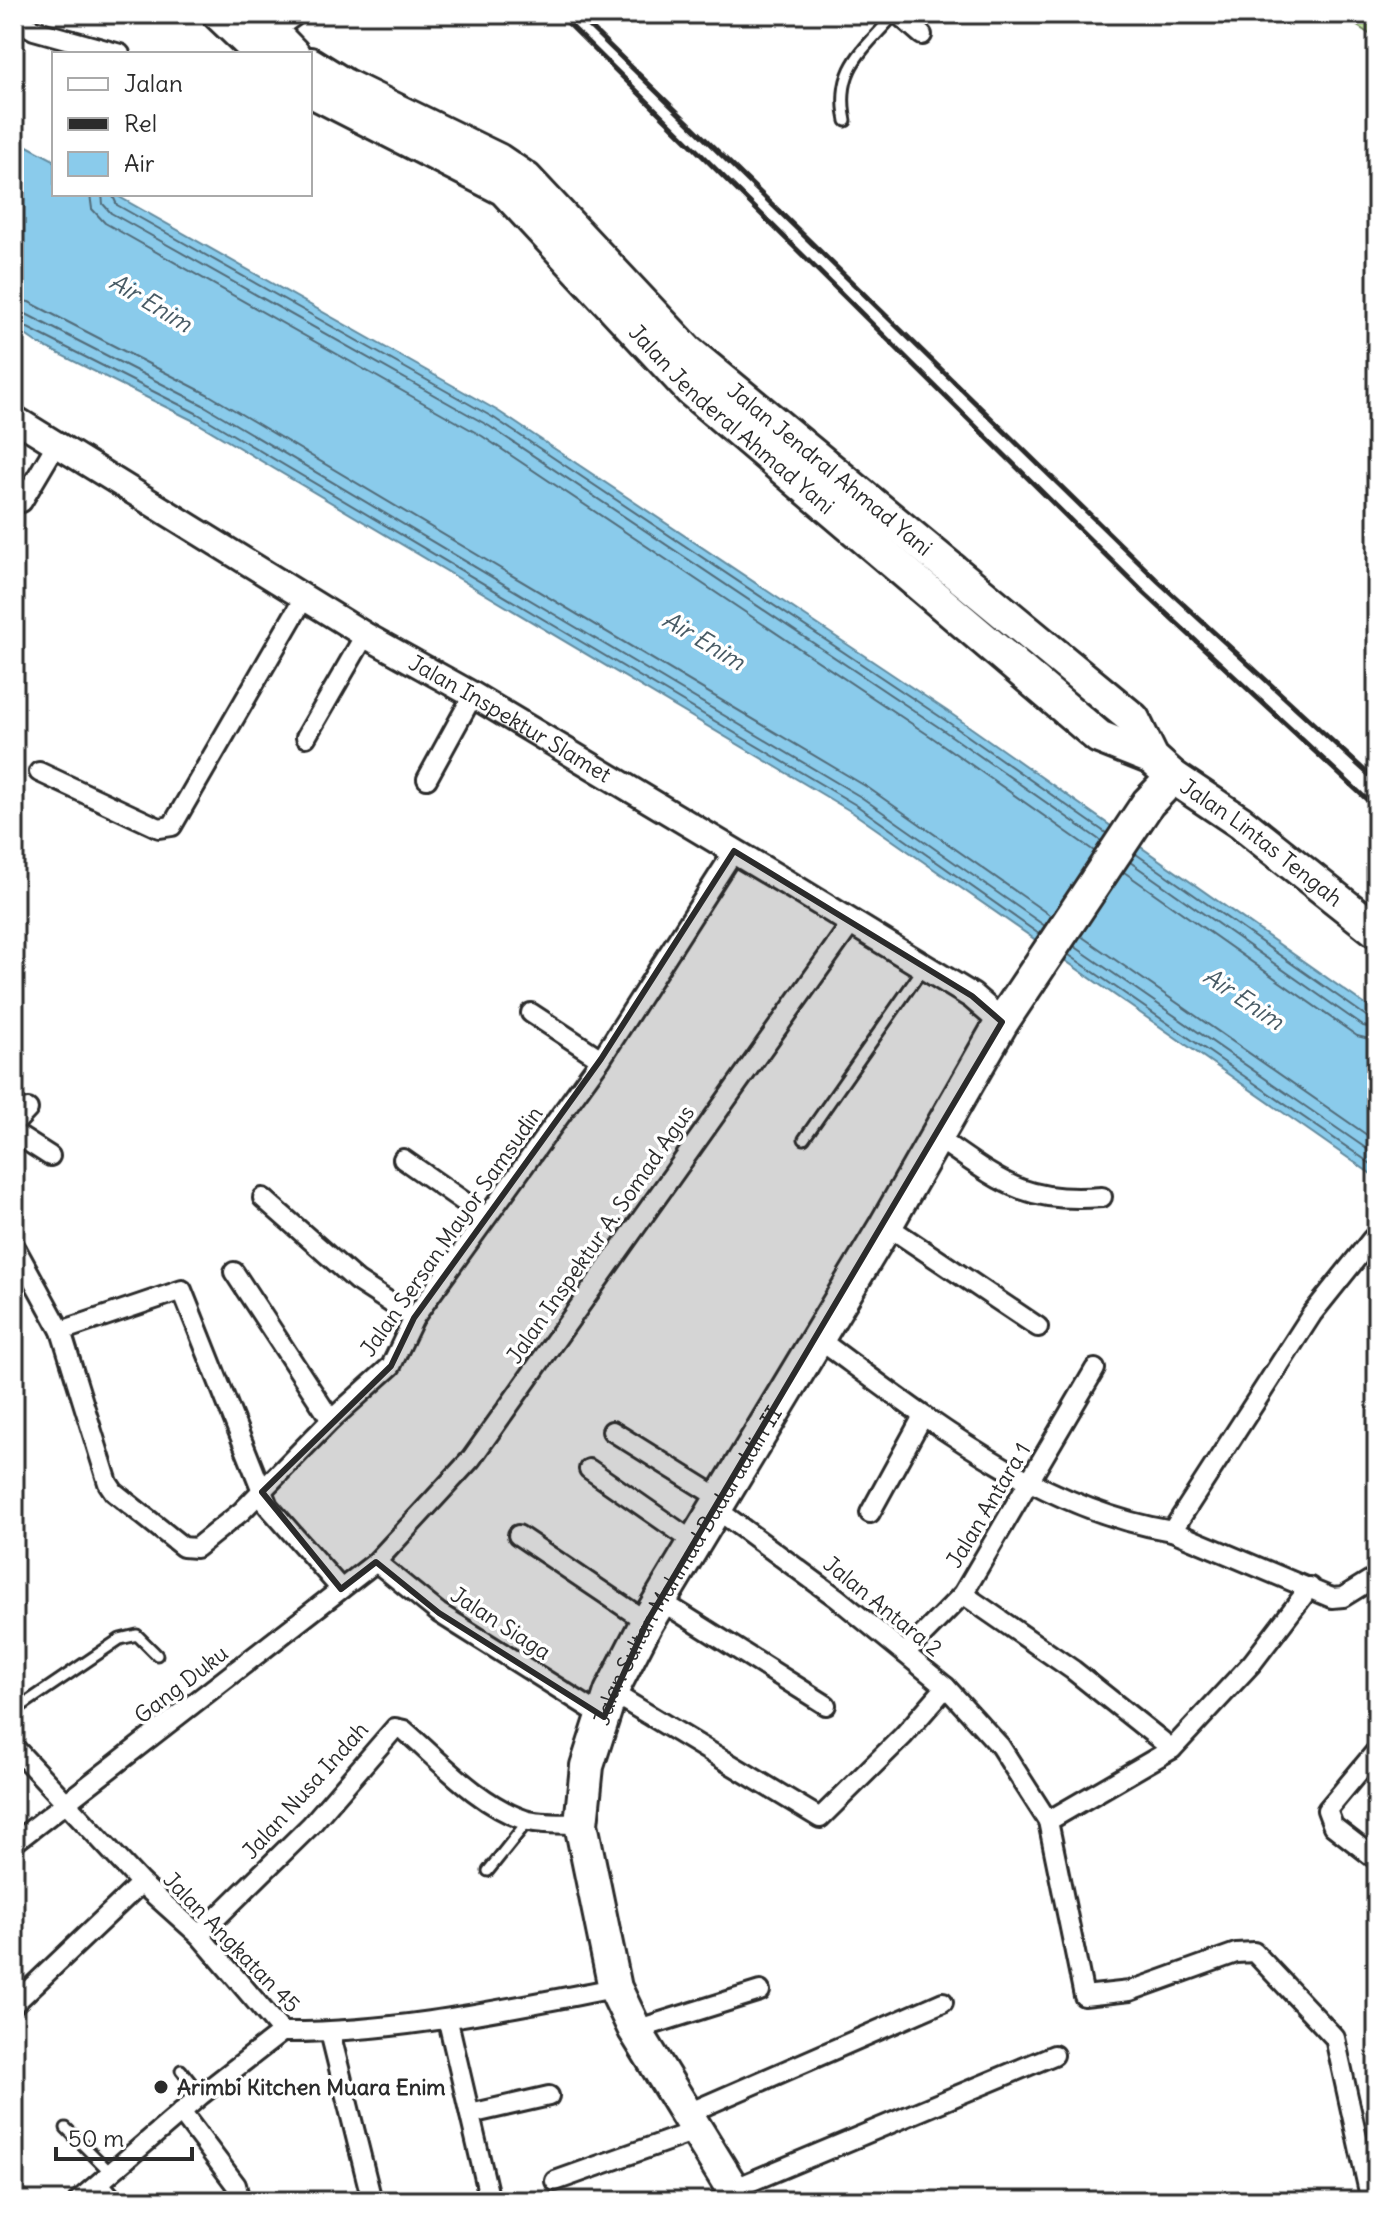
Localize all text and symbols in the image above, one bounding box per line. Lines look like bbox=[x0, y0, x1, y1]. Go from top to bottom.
legend bbox=[52, 52, 312, 196]
text: Jalan bbox=[124, 68, 183, 98]
text: Rel bbox=[124, 108, 157, 138]
text: Air bbox=[124, 148, 155, 178]
water label: Air Enim bbox=[104, 266, 198, 339]
street label: Jalan Jenderal Ahmad Yani bbox=[623, 318, 840, 520]
street label: Jalan Jendral Ahmad Yani bbox=[722, 376, 938, 562]
water label: Air Enim bbox=[657, 604, 751, 677]
street label: Jalan Inspektur Slamet bbox=[404, 648, 616, 788]
street label: Jalan Lintas Tengah bbox=[1175, 772, 1348, 912]
water label: Air Enim bbox=[1198, 960, 1291, 1036]
street label: Jalan Inspektur A. Somad Agus bbox=[500, 1099, 700, 1369]
street label: Jalan Sersan Mayor Samsudin bbox=[354, 1100, 548, 1362]
street label: Jalan Sultan Mahmud Badaruddin II bbox=[587, 1401, 788, 1729]
street label: Jalan Antara 1 bbox=[940, 1437, 1036, 1573]
street label: Jalan Antara 2 bbox=[818, 1550, 948, 1662]
street label: Jalan Siaga bbox=[446, 1580, 556, 1666]
street label: Gang Duku bbox=[129, 1639, 234, 1729]
street label: Jalan Nusa Indah bbox=[236, 1716, 374, 1864]
street label: Jalan Angkatan 45 bbox=[158, 1866, 306, 2018]
place label: Arimbi Kitchen Muara Enim bbox=[177, 2073, 446, 2101]
marker: Arimbi Kitchen Muara Enim bbox=[152, 2078, 170, 2096]
scale bar bbox=[56, 2111, 192, 2161]
text: 50 m bbox=[68, 2123, 124, 2153]

